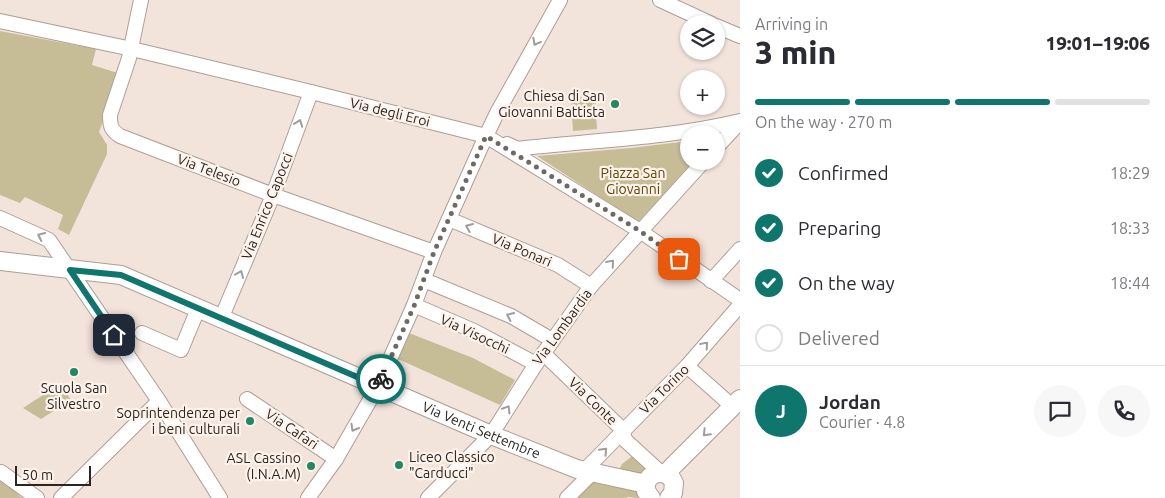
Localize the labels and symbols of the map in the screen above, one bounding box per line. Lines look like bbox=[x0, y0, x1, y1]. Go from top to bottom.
one-way arrow bbox=[532, 37, 542, 46]
place label: Chiesa di San Giovanni Battista bbox=[498, 88, 605, 120]
street label: Via degli Eroi bbox=[348, 94, 432, 130]
marker: Chiesa di San Giovanni Battista bbox=[609, 98, 621, 110]
one-way arrow bbox=[293, 119, 303, 128]
street label: Via Enrico Capocci bbox=[238, 150, 296, 262]
street label: Via Telesio bbox=[175, 151, 243, 189]
park label: Piazza San Giovanni bbox=[601, 165, 665, 197]
one-way arrow bbox=[465, 223, 474, 234]
street label: Via Ponari bbox=[490, 230, 554, 270]
one-way arrow bbox=[37, 232, 46, 243]
pin bbox=[658, 238, 700, 280]
one-way arrow bbox=[606, 260, 615, 269]
one-way arrow bbox=[235, 271, 245, 279]
street label: Via Lombardia bbox=[529, 286, 595, 368]
street label: Via Visocchi bbox=[438, 311, 512, 357]
one-way arrow bbox=[506, 311, 515, 322]
pin bbox=[93, 314, 135, 356]
one-way arrow bbox=[700, 342, 708, 351]
courier bbox=[356, 354, 406, 404]
street label: Via Torino bbox=[636, 361, 692, 417]
marker: Scuola San Silvestro bbox=[68, 366, 80, 378]
street label: Via Conte bbox=[565, 374, 621, 428]
place label: Scuola San Silvestro bbox=[41, 380, 107, 412]
street label: Via Venti Settembre bbox=[420, 398, 543, 462]
place label: Soprintendenza per i beni culturali bbox=[116, 405, 241, 437]
street label: Via Cafari bbox=[263, 406, 321, 452]
one-way arrow bbox=[500, 406, 510, 415]
marker: Soprintendenza per i beni culturali bbox=[244, 415, 256, 427]
one-way arrow bbox=[350, 423, 360, 432]
one-way arrow bbox=[702, 428, 711, 437]
one-way arrow bbox=[598, 447, 607, 456]
place label: Liceo Classico "Carducci" bbox=[409, 449, 495, 481]
place label: ASL Cassino (I.N.A.M) bbox=[226, 450, 301, 482]
marker: Liceo Classico "Carducci" bbox=[393, 459, 405, 471]
marker: ASL Cassino (I.N.A.M) bbox=[305, 460, 317, 472]
scale bar bbox=[15, 463, 91, 486]

